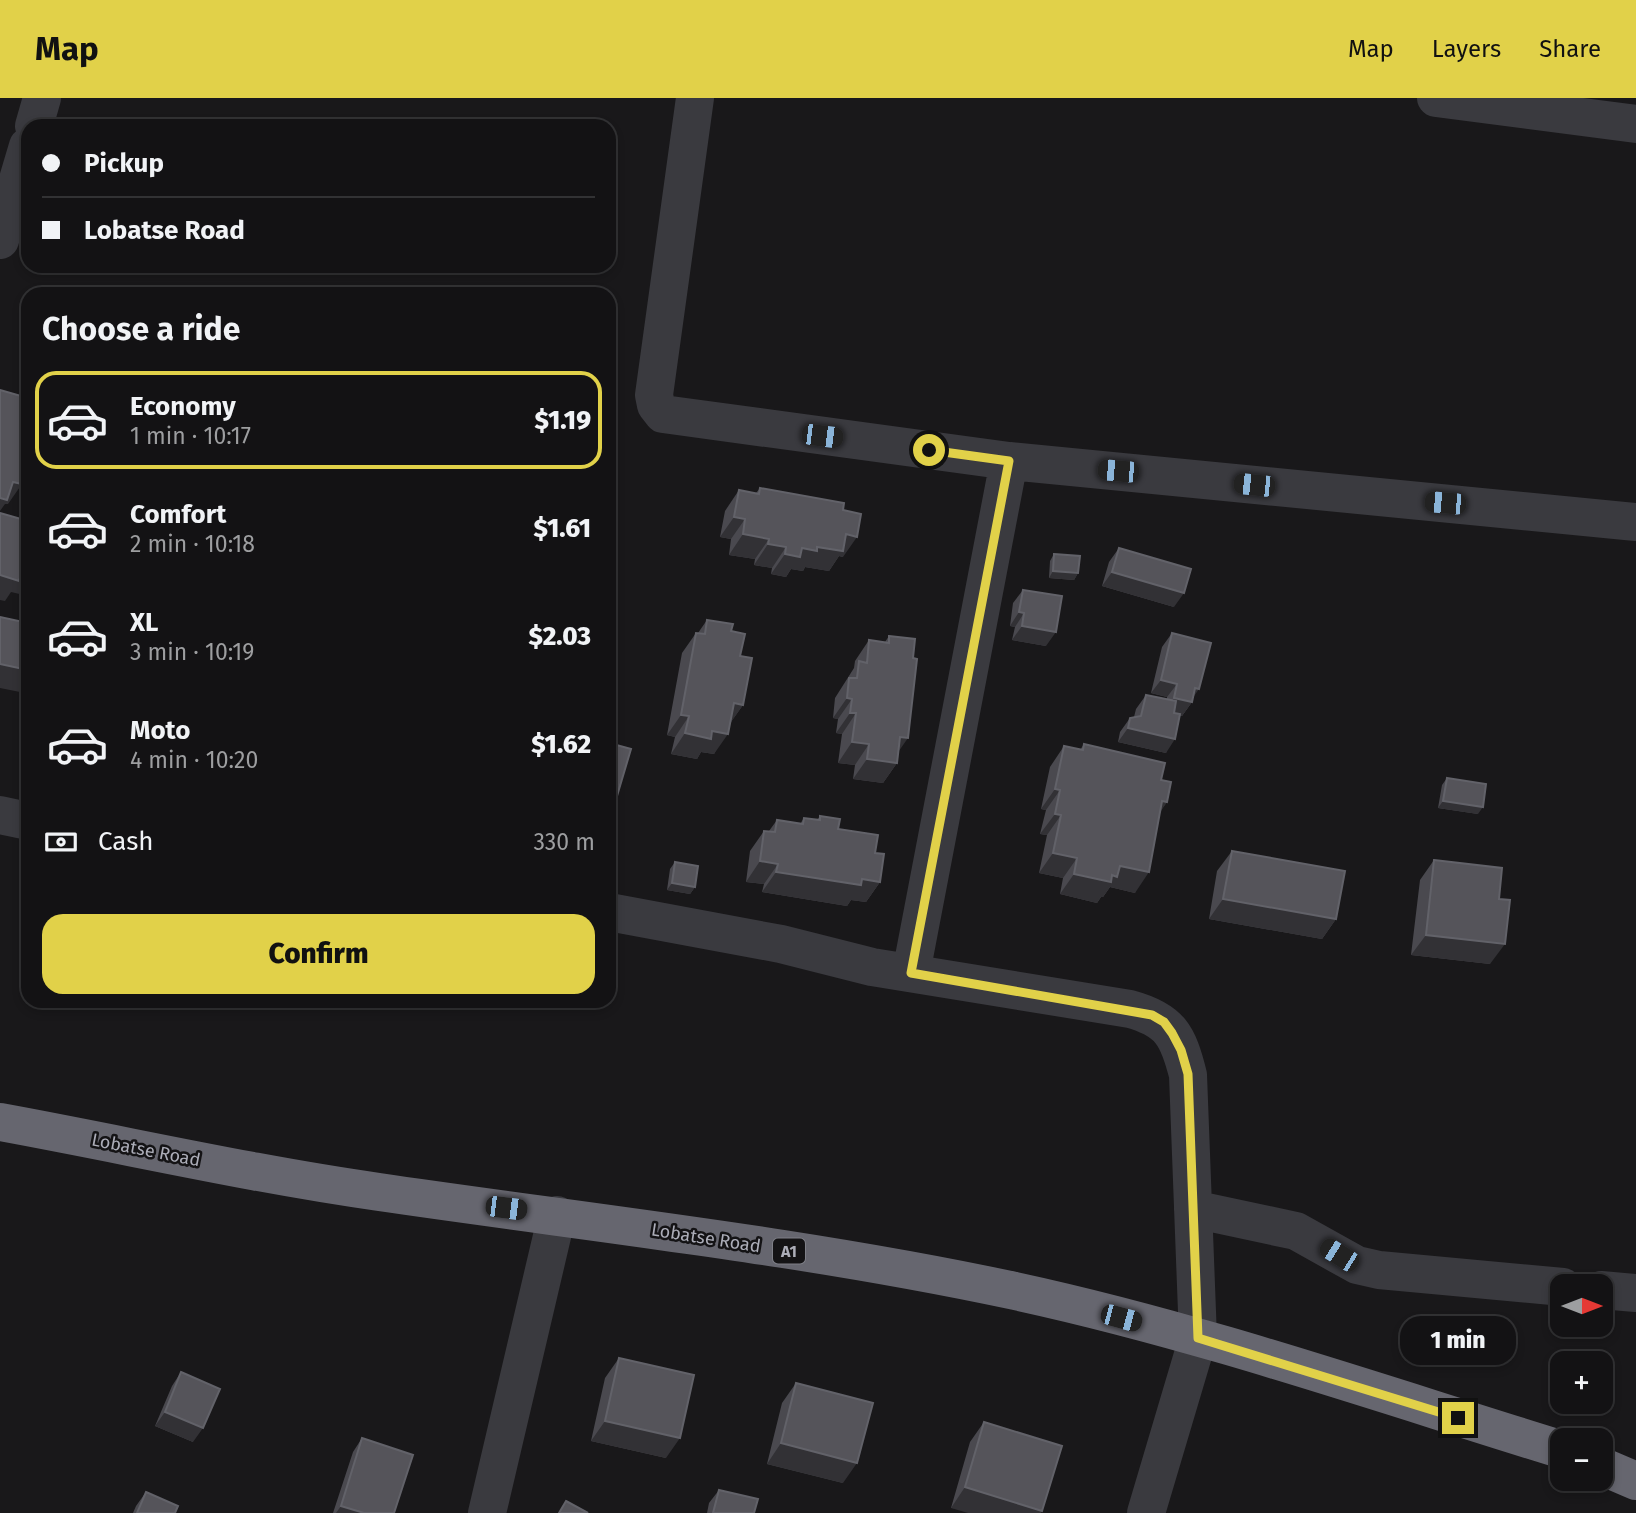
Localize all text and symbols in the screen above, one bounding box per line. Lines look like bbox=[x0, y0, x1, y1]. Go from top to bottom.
text: Map bbox=[35, 29, 99, 69]
text: Map bbox=[1348, 35, 1394, 63]
text: Layers bbox=[1432, 35, 1501, 63]
text: Share bbox=[1539, 35, 1601, 63]
text: Pickup bbox=[84, 148, 164, 179]
text: Lobatse Road bbox=[84, 215, 245, 246]
text: Choose a ride bbox=[42, 310, 240, 348]
icon: car bbox=[46, 389, 109, 452]
text: Economy bbox=[130, 391, 236, 422]
text: $1.19 bbox=[534, 405, 591, 436]
text: 1 min · 10:17 bbox=[130, 422, 251, 450]
car bbox=[800, 423, 845, 449]
route start bbox=[913, 434, 945, 466]
car bbox=[1097, 459, 1140, 483]
car bbox=[1233, 472, 1276, 498]
car bbox=[1424, 491, 1467, 515]
icon: car bbox=[46, 497, 109, 560]
text: Comfort bbox=[130, 499, 226, 530]
text: $1.61 bbox=[534, 513, 591, 544]
text: 2 min · 10:18 bbox=[130, 530, 255, 558]
icon: car bbox=[46, 605, 109, 668]
text: XL bbox=[130, 607, 158, 638]
text: $2.03 bbox=[528, 621, 591, 652]
text: 3 min · 10:19 bbox=[130, 638, 254, 666]
icon: car bbox=[46, 713, 109, 776]
text: Moto bbox=[130, 715, 190, 746]
text: $1.62 bbox=[531, 729, 591, 760]
text: 4 min · 10:20 bbox=[130, 746, 258, 774]
icon: cash bbox=[42, 823, 80, 861]
text: Cash bbox=[98, 826, 154, 857]
text: 330 m bbox=[533, 828, 595, 856]
button: Confirm bbox=[42, 914, 595, 994]
street label: Lobatse Road bbox=[90, 1129, 202, 1171]
car bbox=[484, 1195, 529, 1221]
street label: Lobatse Road bbox=[650, 1219, 762, 1257]
car bbox=[1316, 1235, 1363, 1275]
road number: A1 bbox=[773, 1238, 805, 1264]
north arrow bbox=[1550, 1274, 1614, 1337]
map controls bbox=[1550, 1274, 1613, 1491]
car bbox=[1098, 1302, 1145, 1334]
callout: 1 min bbox=[1400, 1316, 1516, 1366]
text: 1 min bbox=[1430, 1326, 1486, 1354]
button: + bbox=[1550, 1351, 1613, 1414]
route end bbox=[1442, 1402, 1474, 1434]
button: − bbox=[1550, 1428, 1613, 1491]

